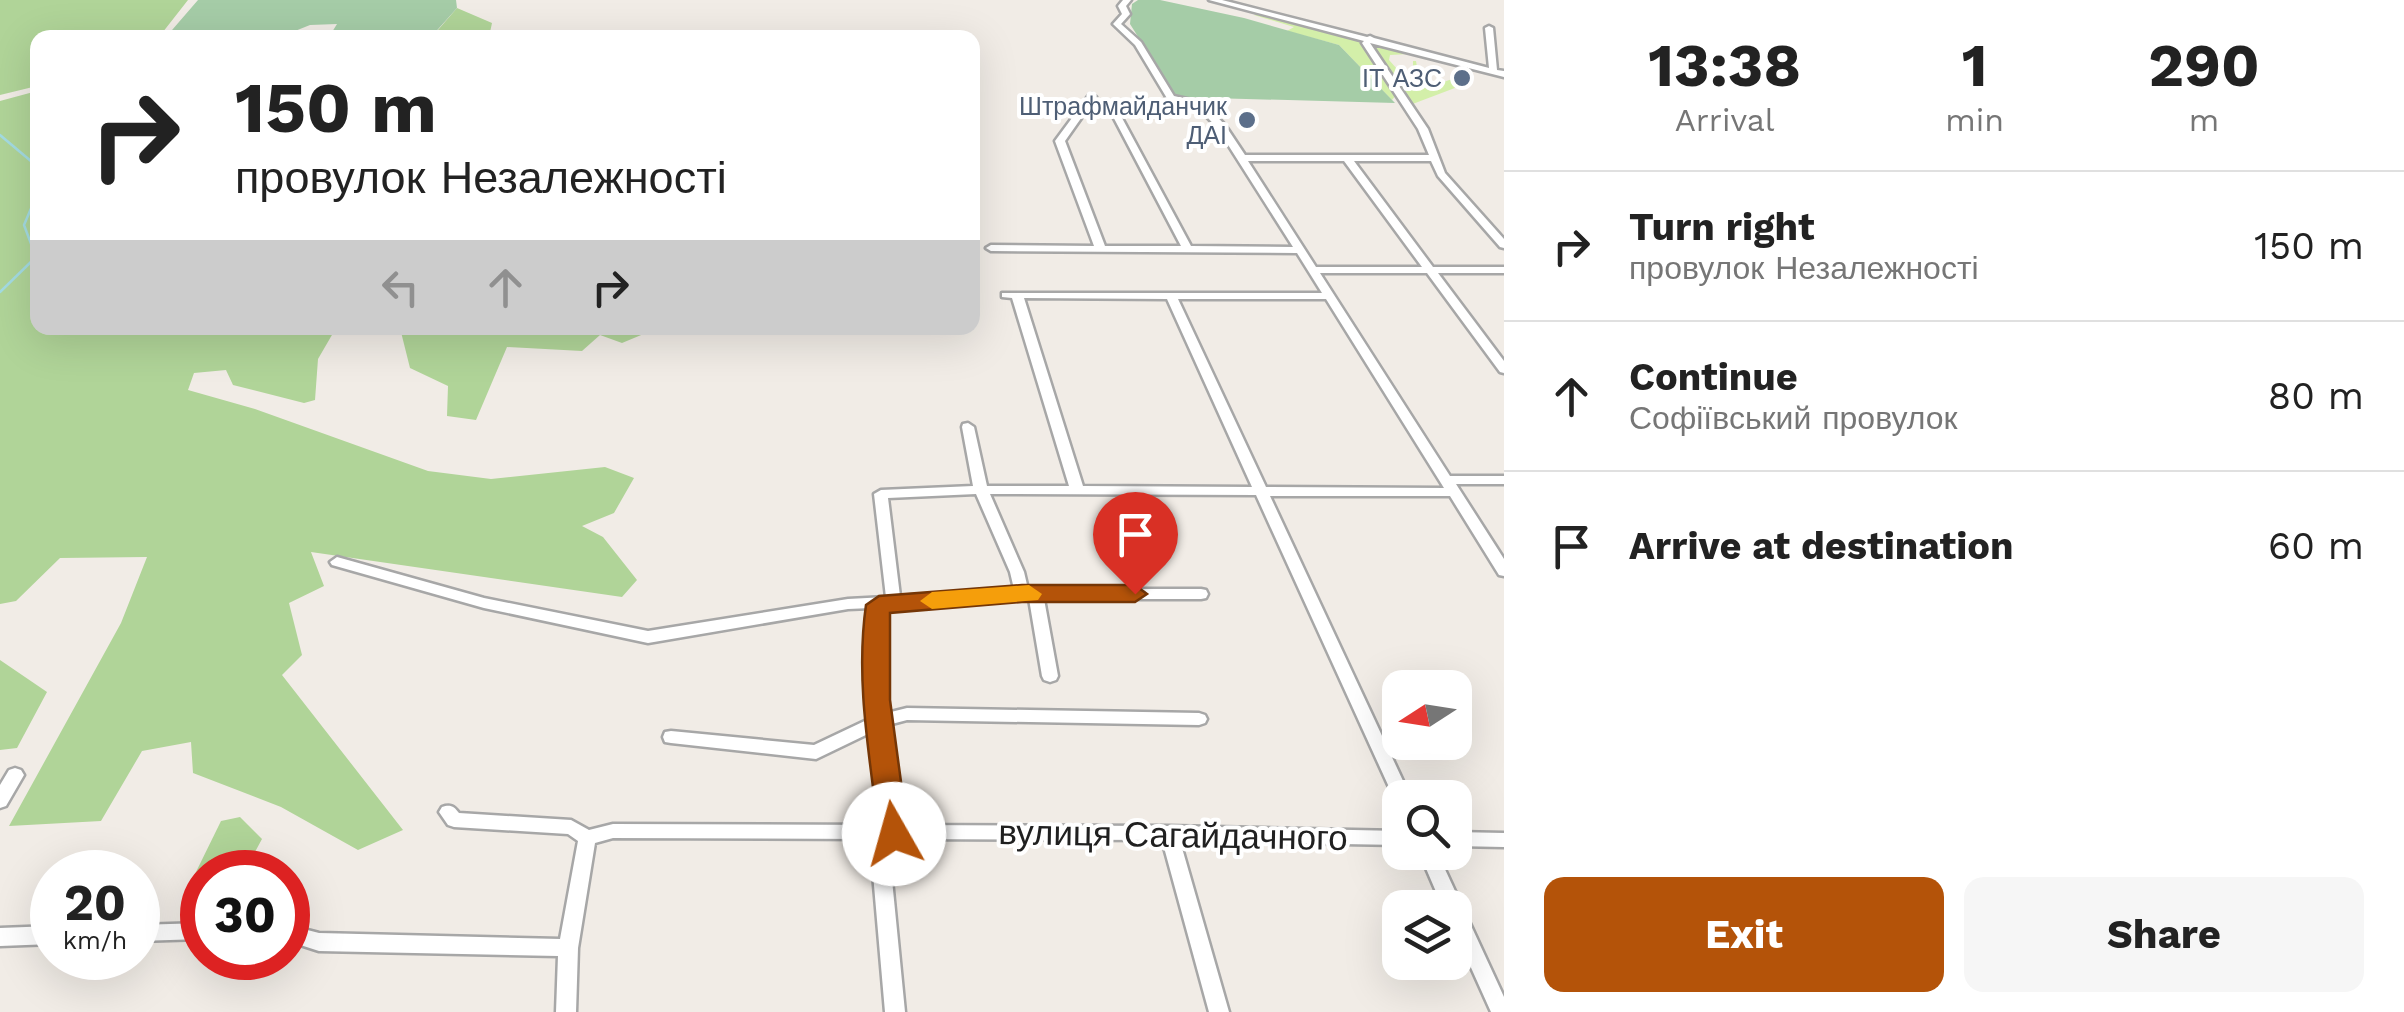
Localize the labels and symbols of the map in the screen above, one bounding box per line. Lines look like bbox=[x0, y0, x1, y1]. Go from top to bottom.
place label: ІТ АЗС bbox=[1362, 64, 1442, 93]
marker: ІТ АЗС bbox=[1451, 67, 1473, 89]
place label: Штрафмайданчик ДАІ bbox=[1019, 92, 1228, 150]
marker: Штрафмайданчик ДАІ bbox=[1236, 109, 1258, 131]
pin bbox=[1093, 492, 1178, 595]
north arrow bbox=[1382, 670, 1472, 760]
position arrow bbox=[842, 782, 946, 886]
street label: вулиця Сагайдачного bbox=[998, 811, 1348, 859]
speed limit sign: 30 bbox=[180, 850, 310, 980]

